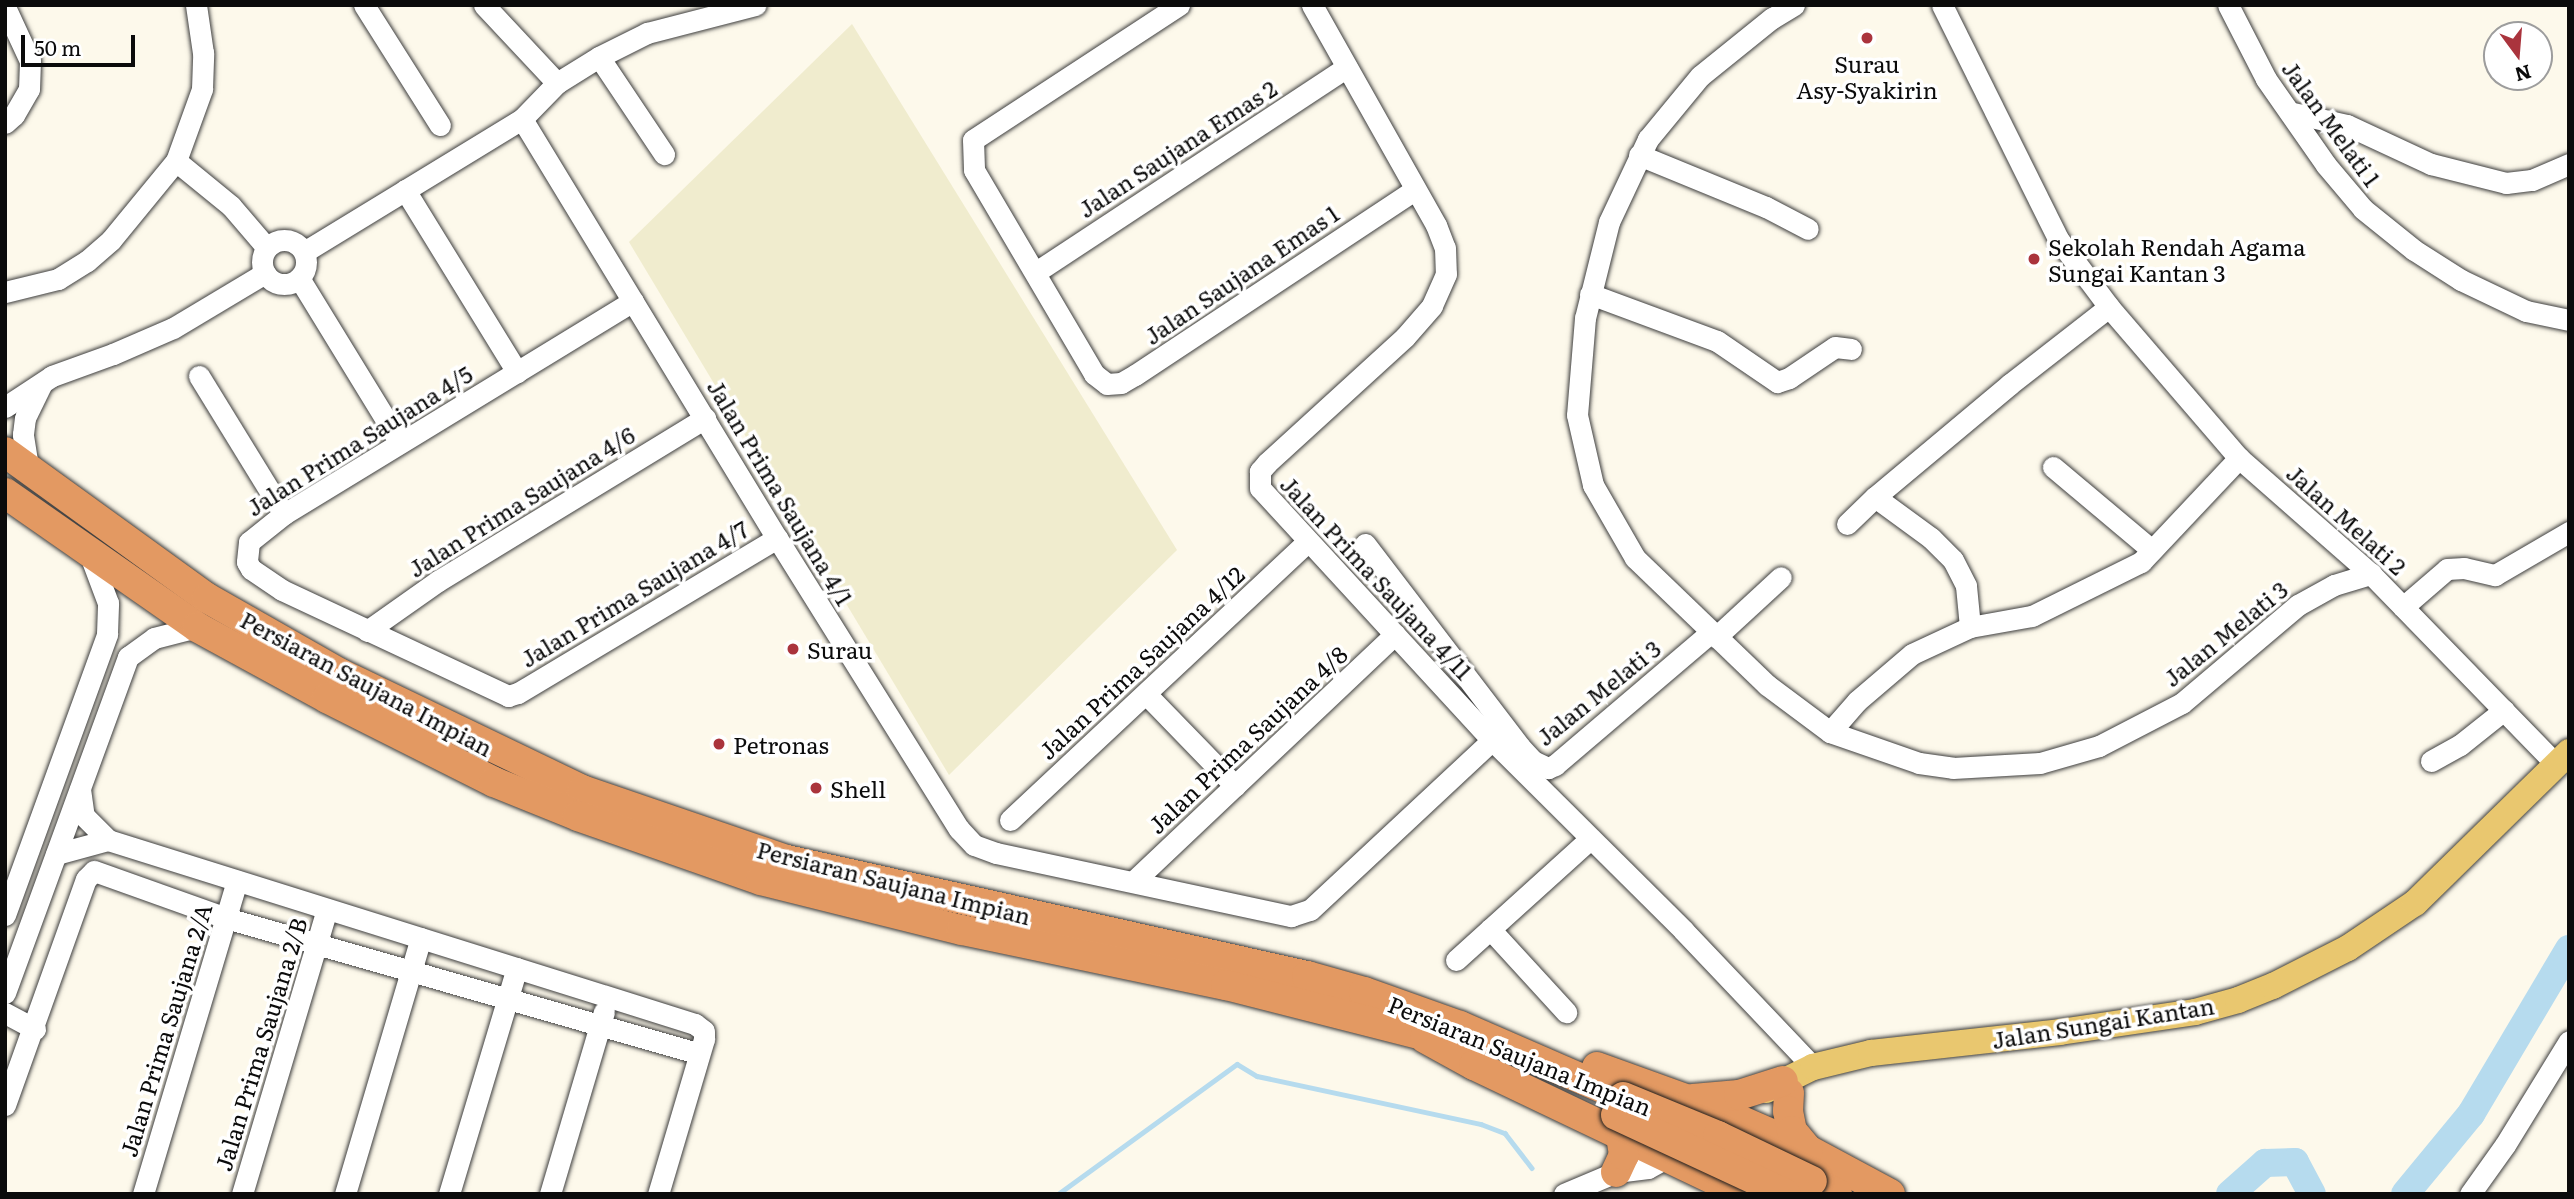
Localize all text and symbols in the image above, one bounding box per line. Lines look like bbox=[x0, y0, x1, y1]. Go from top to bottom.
scale bar bbox=[24, 21, 138, 65]
north arrow bbox=[2483, 21, 2553, 91]
marker: Surau Asy-Syakirin bbox=[1859, 30, 1875, 46]
text: 50 m bbox=[34, 31, 81, 62]
place label: Surau Asy-Syakirin bbox=[1796, 49, 1938, 103]
street label: Jalan Melati 1 bbox=[2277, 55, 2387, 191]
text: N bbox=[2512, 59, 2535, 90]
street label: Jalan Saujana Emas 2 bbox=[1073, 74, 1281, 222]
street label: Jalan Saujana Emas 1 bbox=[1139, 199, 1343, 349]
place label: Sekolah Rendah Agama Sungai Kantan 3 bbox=[2048, 232, 2306, 286]
marker: Sekolah Rendah Agama Sungai Kantan 3 bbox=[2026, 251, 2042, 267]
street label: Jalan Prima Saujana 4/5 bbox=[241, 359, 477, 521]
street label: Jalan Prima Saujana 4/1 bbox=[703, 374, 859, 610]
street label: Jalan Prima Saujana 4/6 bbox=[403, 420, 639, 582]
street label: Jalan Melati 2 bbox=[2282, 458, 2412, 580]
street label: Jalan Prima Saujana 4/11 bbox=[1276, 470, 1478, 684]
street label: Jalan Prima Saujana 4/7 bbox=[515, 514, 753, 672]
street label: Jalan Prima Saujana 4/12 bbox=[1033, 560, 1249, 764]
street label: Jalan Melati 3 bbox=[2157, 575, 2293, 691]
street label: Persiaran Saujana Impian bbox=[236, 605, 498, 761]
street label: Jalan Melati 3 bbox=[1530, 634, 1666, 750]
place label: Surau bbox=[807, 635, 872, 663]
street label: Jalan Prima Saujana 4/8 bbox=[1142, 640, 1352, 838]
marker: Surau bbox=[785, 641, 801, 657]
place label: Petronas bbox=[733, 730, 829, 758]
marker: Petronas bbox=[711, 736, 727, 752]
place label: Shell bbox=[830, 774, 886, 802]
marker: Shell bbox=[808, 780, 824, 796]
street label: Persiaran Saujana Impian bbox=[754, 835, 1034, 929]
street label: Jalan Prima Saujana 2/A bbox=[113, 900, 217, 1160]
street label: Jalan Prima Saujana 2/B bbox=[208, 914, 312, 1174]
street label: Persiaran Saujana Impian bbox=[1384, 990, 1656, 1120]
street label: Jalan Sungai Kantan bbox=[1990, 991, 2216, 1053]

